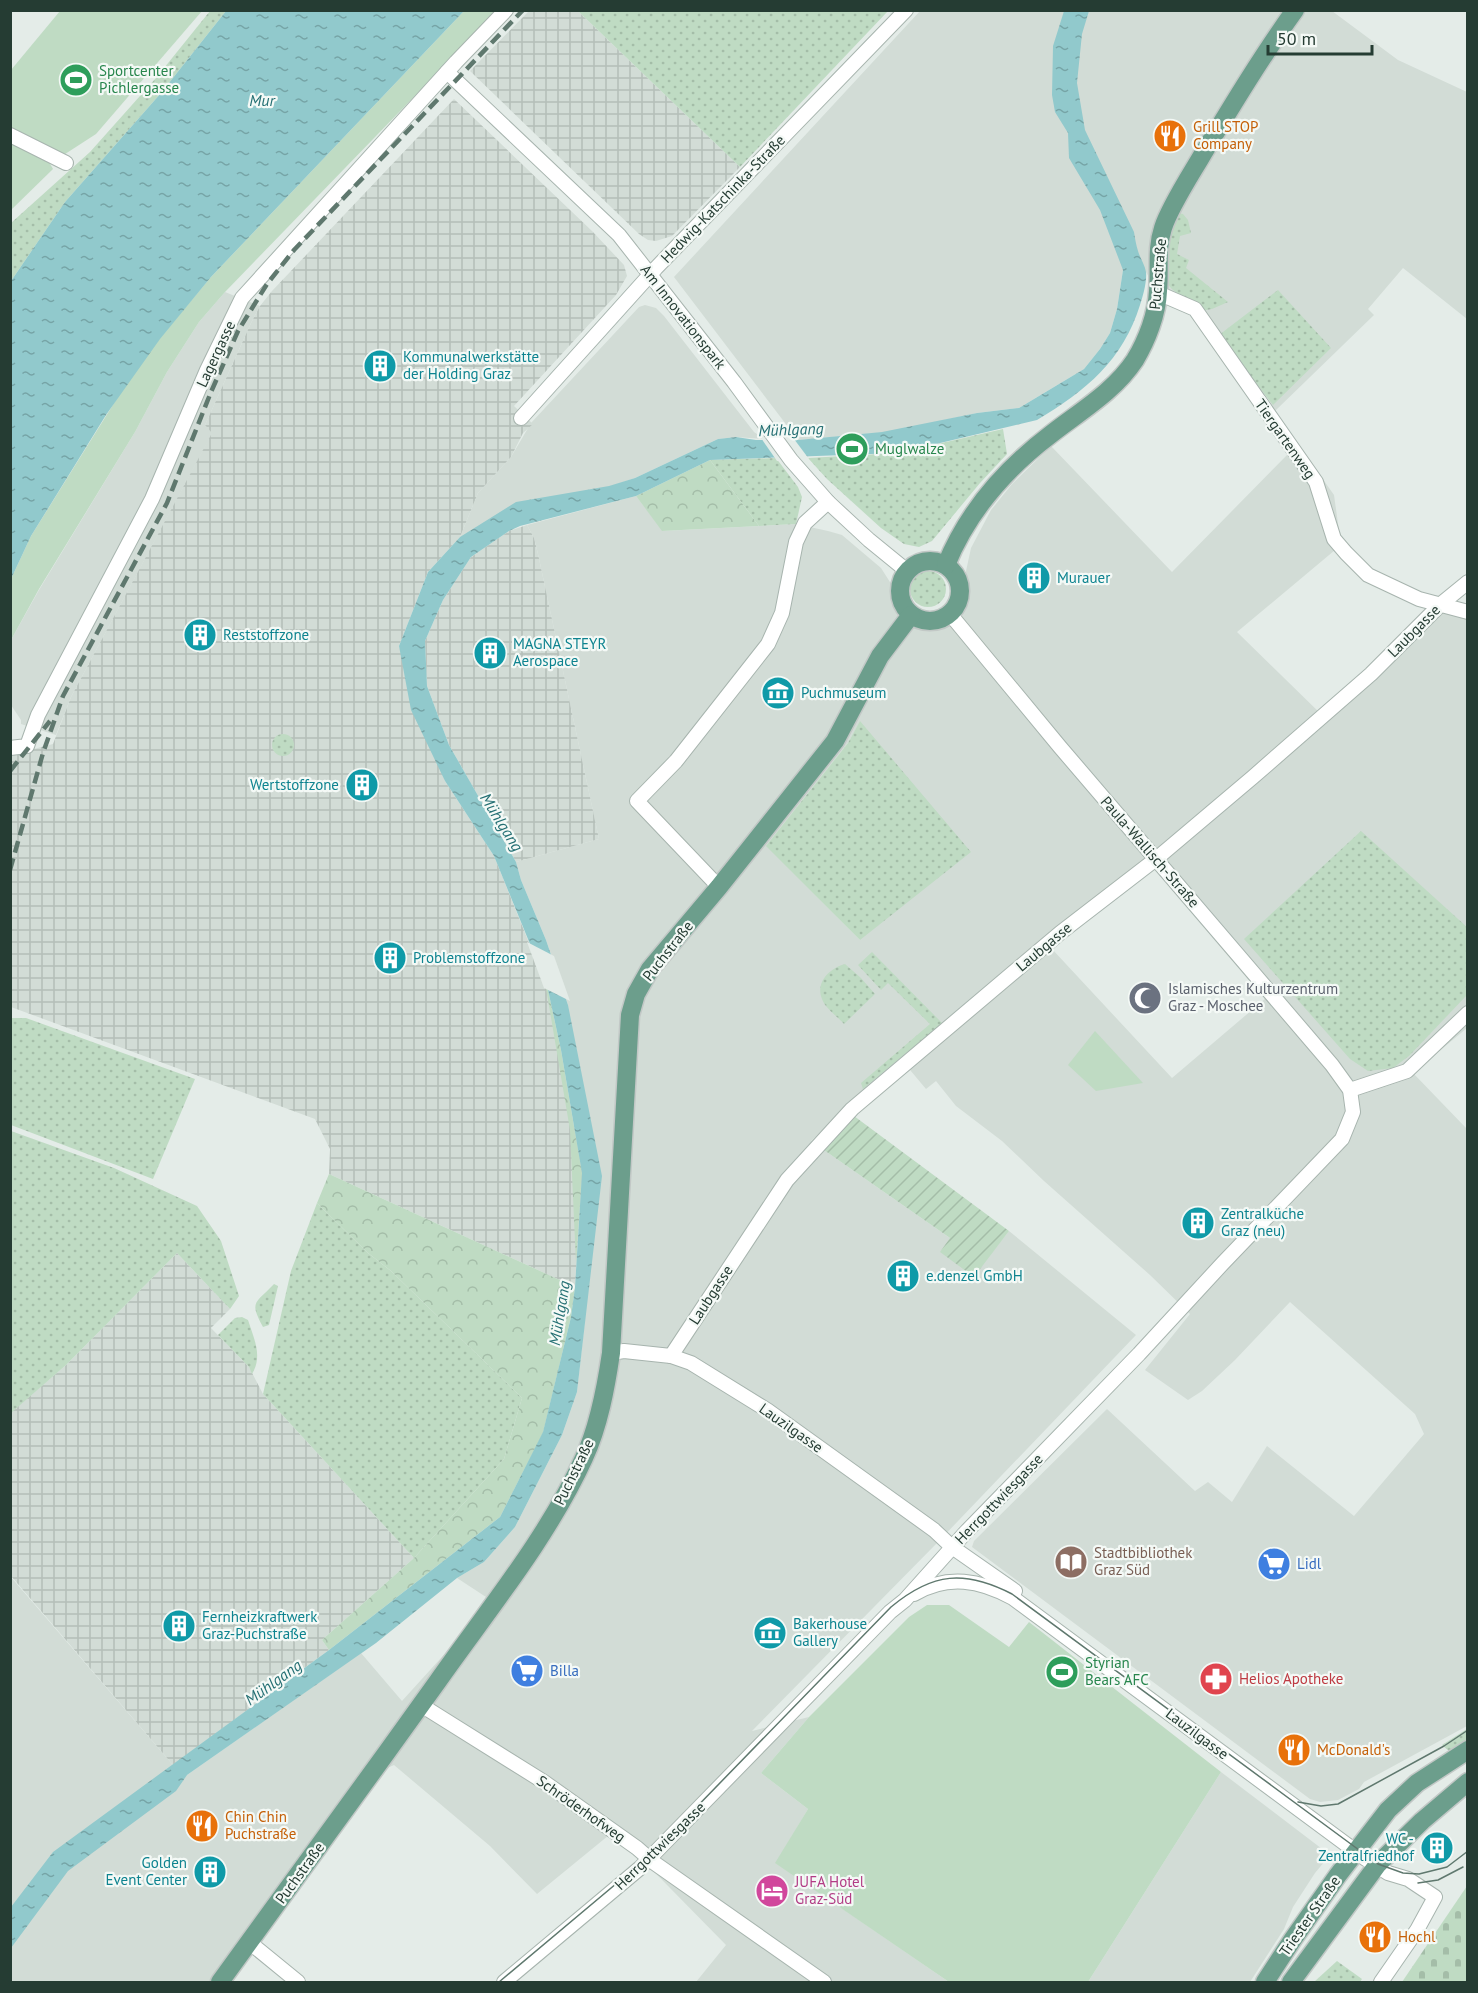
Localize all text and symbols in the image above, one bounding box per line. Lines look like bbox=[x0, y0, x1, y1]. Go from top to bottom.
scale bar bbox=[1268, 18, 1372, 56]
text: 50 m bbox=[1277, 27, 1316, 50]
place label: Sportcenter Pichlergasse bbox=[99, 61, 179, 97]
sports icon: Sportcenter Pichlergasse bbox=[58, 62, 94, 98]
water label: Mur bbox=[249, 90, 276, 110]
place label: Grill STOP Company bbox=[1193, 117, 1258, 153]
restaurant icon: Grill STOP Company bbox=[1152, 118, 1188, 154]
street label: Hedwig-Katschinka-Straße bbox=[656, 130, 789, 267]
street label: Puchstraße bbox=[1145, 238, 1170, 310]
street label: Am Innovationspark bbox=[637, 260, 731, 374]
street label: Lagergasse bbox=[192, 317, 239, 390]
place label: Kommunalwerkstätte der Holding Graz bbox=[403, 347, 539, 383]
building icon: Kommunalwerkstätte der Holding Graz bbox=[362, 348, 398, 384]
street label: Tiergartenweg bbox=[1251, 395, 1320, 482]
water label: Mühlgang bbox=[758, 418, 824, 440]
sports icon: Muglwalze bbox=[834, 431, 870, 467]
place label: Muglwalze bbox=[875, 439, 944, 458]
building icon: Murauer bbox=[1016, 560, 1052, 596]
place label: Murauer bbox=[1057, 568, 1110, 587]
street label: Laubgasse bbox=[1383, 600, 1444, 661]
building icon: Reststoffzone bbox=[182, 617, 218, 653]
place label: Reststoffzone bbox=[223, 625, 309, 644]
place label: MAGNA STEYR Aerospace bbox=[513, 634, 606, 670]
building icon: MAGNA STEYR Aerospace bbox=[472, 635, 508, 671]
museum icon: Puchmuseum bbox=[760, 675, 796, 711]
place label: Puchmuseum bbox=[801, 683, 886, 702]
building icon: Wertstoffzone bbox=[344, 767, 380, 803]
place label: Wertstoffzone bbox=[250, 775, 339, 794]
water label: Mühlgang bbox=[476, 789, 528, 855]
street label: Paula-Wallisch-Straße bbox=[1097, 792, 1204, 911]
street label: Puchstraße bbox=[638, 917, 697, 985]
street label: Laubgasse bbox=[1012, 918, 1075, 975]
building icon: Problemstoffzone bbox=[372, 940, 408, 976]
place label: Problemstoffzone bbox=[413, 948, 525, 967]
place label: Islamisches Kulturzentrum Graz - Moschee bbox=[1168, 979, 1338, 1015]
mosque icon: Islamisches Kulturzentrum Graz - Moschee bbox=[1127, 980, 1163, 1016]
place label: Zentralküche Graz (neu) bbox=[1221, 1204, 1304, 1240]
building icon: Zentralküche Graz (neu) bbox=[1180, 1205, 1216, 1241]
building icon: e.denzel GmbH bbox=[885, 1258, 921, 1294]
street label: Laubgasse bbox=[684, 1262, 737, 1328]
place label: e.denzel GmbH bbox=[926, 1266, 1023, 1285]
water label: Mühlgang bbox=[544, 1279, 574, 1347]
street label: Lauzilgasse bbox=[756, 1399, 827, 1457]
street label: Puchstraße bbox=[549, 1436, 598, 1508]
street label: Herrgottwiesgasse bbox=[951, 1449, 1047, 1548]
place label: Stadtbibliothek Graz Süd bbox=[1094, 1543, 1193, 1579]
library icon: Stadtbibliothek Graz Süd bbox=[1053, 1544, 1089, 1580]
supermarket icon: Lidl bbox=[1256, 1546, 1292, 1582]
place label: Lidl bbox=[1297, 1554, 1322, 1573]
place label: Fernheizkraftwerk Graz-Puchstraße bbox=[202, 1607, 318, 1643]
building icon: Fernheizkraftwerk Graz-Puchstraße bbox=[161, 1608, 197, 1644]
place label: Bakerhouse Gallery bbox=[793, 1614, 867, 1650]
museum icon: Bakerhouse Gallery bbox=[752, 1615, 788, 1651]
supermarket icon: Billa bbox=[509, 1653, 545, 1689]
place label: Styrian Bears AFC bbox=[1085, 1653, 1149, 1689]
sports icon: Styrian Bears AFC bbox=[1044, 1654, 1080, 1690]
water label: Mühlgang bbox=[241, 1655, 305, 1709]
place label: Billa bbox=[550, 1661, 579, 1680]
pharmacy icon: Helios Apotheke bbox=[1198, 1661, 1234, 1697]
place label: Helios Apotheke bbox=[1239, 1669, 1343, 1688]
street label: Lauzilgasse bbox=[1162, 1704, 1233, 1763]
restaurant icon: McDonald's bbox=[1276, 1732, 1312, 1768]
place label: McDonald's bbox=[1317, 1740, 1390, 1759]
street label: Schröderhofweg bbox=[533, 1771, 629, 1846]
street label: Herrgottwiesgasse bbox=[610, 1798, 709, 1894]
place label: Chin Chin Puchstraße bbox=[225, 1807, 296, 1843]
restaurant icon: Chin Chin Puchstraße bbox=[184, 1808, 220, 1844]
place label: WC - Zentralfriedhof bbox=[1318, 1829, 1415, 1865]
building icon: WC - Zentralfriedhof bbox=[1419, 1830, 1455, 1866]
street label: Puchstraße bbox=[271, 1838, 328, 1907]
place label: Golden Event Center bbox=[105, 1853, 187, 1889]
building icon: Golden Event Center bbox=[192, 1854, 228, 1890]
place label: JUFA Hotel Graz-Süd bbox=[794, 1872, 865, 1908]
street label: Triester Straße bbox=[1275, 1872, 1344, 1959]
hotel icon: JUFA Hotel Graz-Süd bbox=[754, 1873, 790, 1909]
restaurant icon: Hochl bbox=[1357, 1919, 1393, 1955]
place label: Hochl bbox=[1398, 1927, 1436, 1946]

